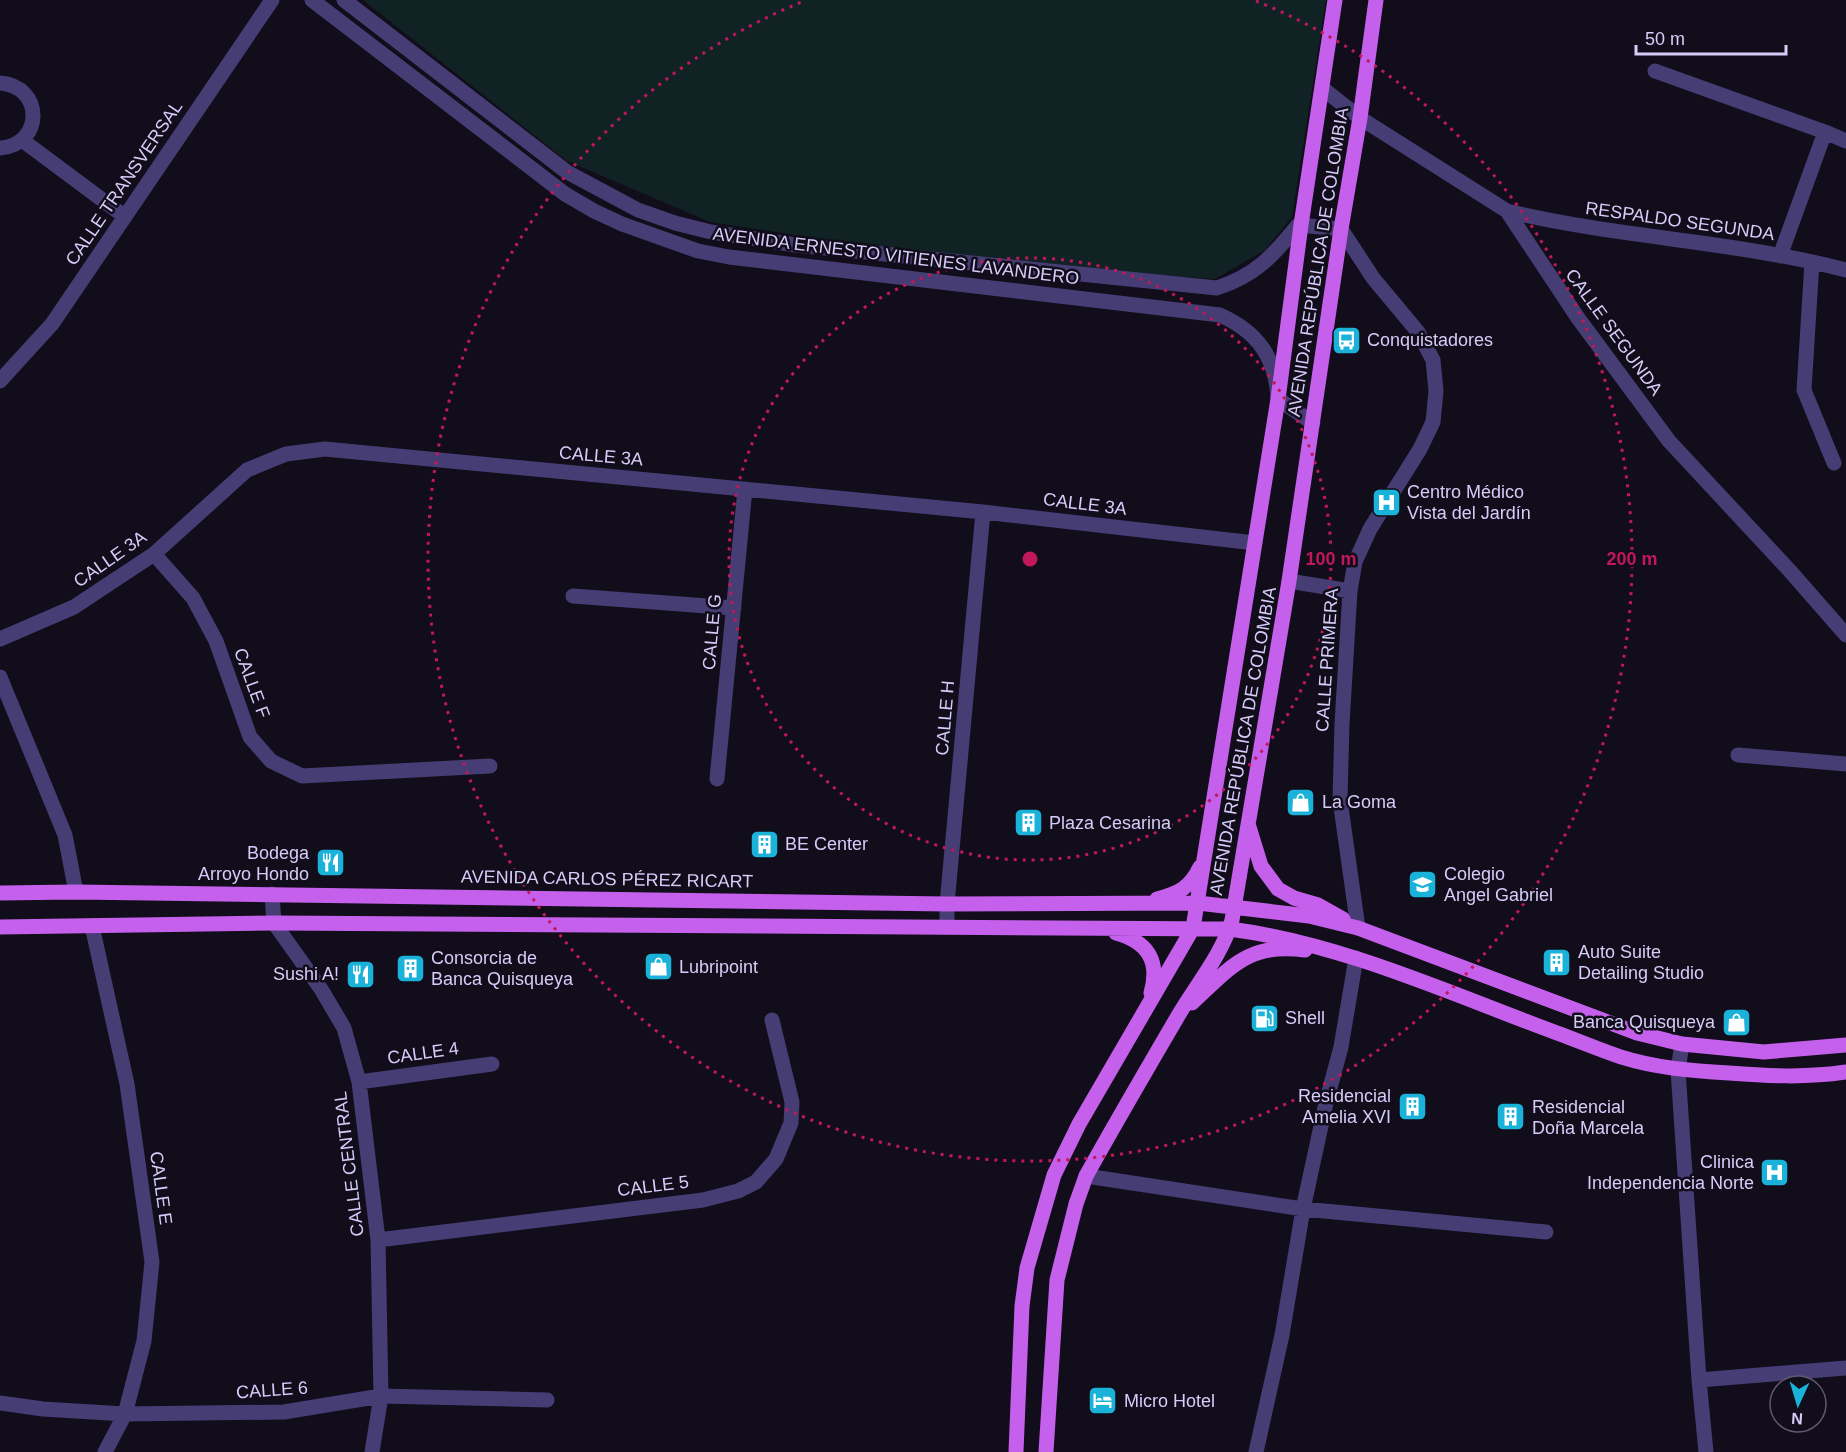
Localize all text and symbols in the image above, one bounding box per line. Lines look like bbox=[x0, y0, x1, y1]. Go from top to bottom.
scale bar bbox=[1636, 18, 1786, 56]
text: 50 m bbox=[1645, 29, 1685, 49]
street label: CALLE TRANSVERSAL bbox=[62, 97, 186, 269]
street label: AVENIDA REPÚBLICA DE COLOMBIA bbox=[1283, 106, 1352, 418]
street label: RESPALDO SEGUNDA bbox=[1584, 198, 1776, 244]
street label: AVENIDA ERNESTO VITIENES LAVANDERO bbox=[712, 224, 1080, 288]
street label: CALLE SEGUNDA bbox=[1562, 265, 1666, 399]
bus stop icon: Conquistadores bbox=[1330, 324, 1362, 356]
place label: Conquistadores bbox=[1367, 330, 1493, 350]
street label: CALLE 3A bbox=[558, 442, 644, 470]
place label: Centro Médico Vista del Jardín bbox=[1407, 482, 1531, 523]
hospital icon: Centro Médico Vista del Jardín bbox=[1370, 486, 1402, 518]
street label: CALLE 3A bbox=[1042, 489, 1128, 519]
street label: CALLE 3A bbox=[70, 527, 150, 591]
centre of rings bbox=[1020, 549, 1040, 569]
text: 100 m bbox=[1305, 549, 1357, 569]
text: 200 m bbox=[1606, 549, 1658, 569]
street label: AVENIDA REPÚBLICA DE COLOMBIA bbox=[1205, 585, 1280, 897]
street label: CALLE PRIMERA bbox=[1312, 587, 1342, 733]
street label: CALLE G bbox=[699, 593, 725, 671]
street label: CALLE F bbox=[230, 645, 274, 721]
street label: CALLE H bbox=[932, 680, 958, 756]
shop icon: La Goma bbox=[1285, 786, 1317, 818]
place label: La Goma bbox=[1322, 792, 1397, 812]
building icon: Plaza Cesarina bbox=[1012, 807, 1044, 839]
place label: Plaza Cesarina bbox=[1049, 813, 1172, 833]
building icon: BE Center bbox=[748, 828, 780, 860]
place label: BE Center bbox=[785, 834, 868, 854]
place label: Bodega Arroyo Hondo bbox=[198, 843, 310, 884]
restaurant icon: Bodega Arroyo Hondo bbox=[314, 847, 346, 879]
place label: Colegio Angel Gabriel bbox=[1444, 864, 1553, 905]
street label: AVENIDA CARLOS PÉREZ RICART bbox=[461, 866, 753, 892]
school or university icon: Colegio Angel Gabriel bbox=[1407, 868, 1439, 900]
place label: Auto Suite Detailing Studio bbox=[1578, 942, 1704, 983]
building icon: Auto Suite Detailing Studio bbox=[1541, 946, 1573, 978]
place label: Consorcia de Banca Quisqueya bbox=[431, 948, 574, 989]
shop icon: Lubripoint bbox=[642, 951, 674, 983]
building icon: Consorcia de Banca Quisqueya bbox=[394, 952, 426, 984]
place label: Lubripoint bbox=[679, 957, 758, 977]
restaurant icon: Sushi A! bbox=[344, 958, 376, 990]
place label: Sushi A! bbox=[273, 964, 339, 984]
fuel station icon: Shell bbox=[1248, 1002, 1280, 1034]
shop icon: Banca Quisqueya bbox=[1720, 1006, 1752, 1038]
place label: Shell bbox=[1285, 1008, 1325, 1028]
place label: Banca Quisqueya bbox=[1573, 1012, 1716, 1032]
street label: CALLE 4 bbox=[386, 1038, 460, 1068]
place label: Residencial Amelia XVI bbox=[1298, 1086, 1391, 1127]
street label: CALLE CENTRAL bbox=[330, 1090, 368, 1238]
building icon: Residencial Amelia XVI bbox=[1396, 1090, 1428, 1122]
place label: Residencial Doña Marcela bbox=[1532, 1097, 1645, 1138]
building icon: Residencial Doña Marcela bbox=[1495, 1101, 1527, 1133]
street label: CALLE E bbox=[146, 1150, 176, 1226]
place label: Clinica Independencia Norte bbox=[1587, 1152, 1755, 1193]
hospital icon: Clinica Independencia Norte bbox=[1759, 1156, 1791, 1188]
street label: CALLE 5 bbox=[616, 1172, 690, 1200]
north arrow bbox=[1768, 1374, 1828, 1434]
street label: CALLE 6 bbox=[235, 1378, 309, 1402]
hotel icon: Micro Hotel bbox=[1087, 1385, 1119, 1417]
place label: Micro Hotel bbox=[1124, 1391, 1215, 1411]
text: N bbox=[1791, 1410, 1803, 1427]

